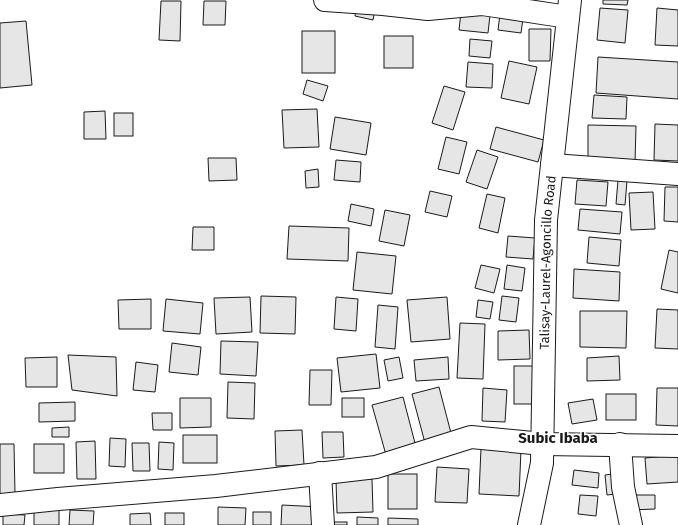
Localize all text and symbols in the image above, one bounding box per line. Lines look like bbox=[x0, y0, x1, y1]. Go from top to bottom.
street label: Talisay-Laurel-Agoncillo Road bbox=[536, 175, 558, 350]
district label: Subic Ibaba bbox=[518, 429, 598, 447]

